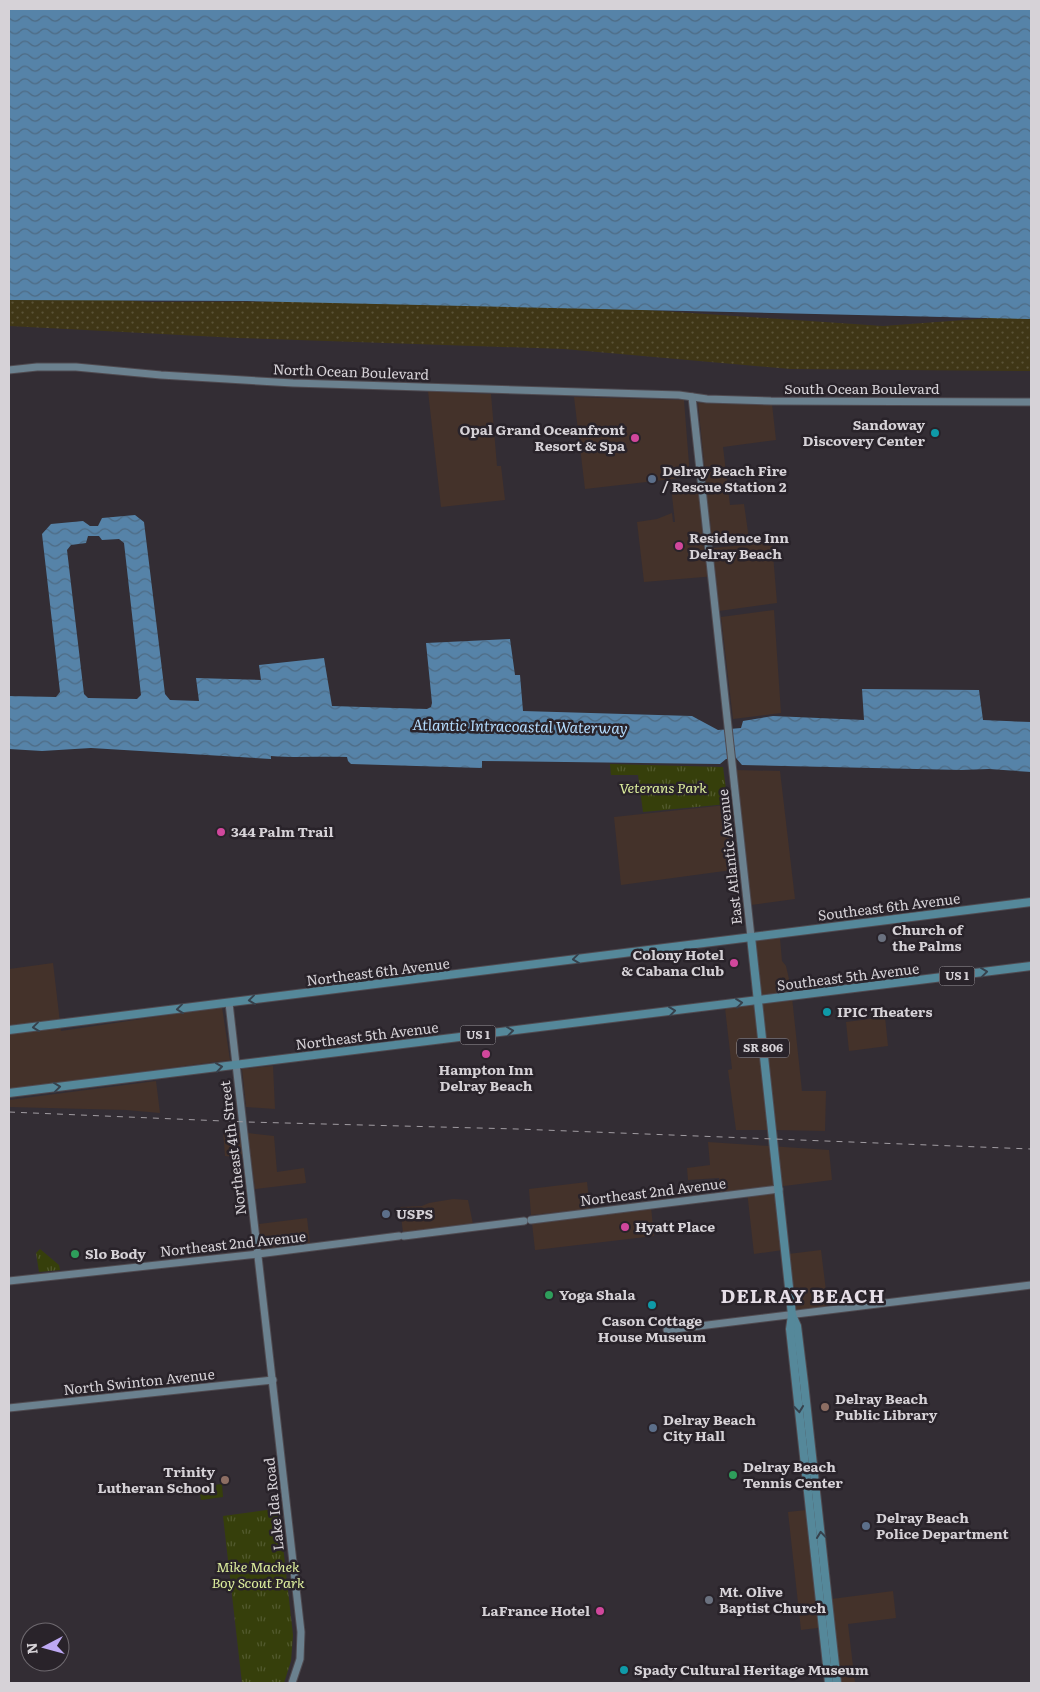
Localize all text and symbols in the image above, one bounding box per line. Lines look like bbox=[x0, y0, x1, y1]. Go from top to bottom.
street label: North Ocean Boulevard bbox=[273, 358, 430, 384]
street label: South Ocean Boulevard bbox=[784, 378, 940, 398]
place label: Sandoway Discovery Center bbox=[803, 414, 925, 450]
place label: Opal Grand Oceanfront Resort & Spa bbox=[460, 419, 626, 455]
marker: Sandoway Discovery Center bbox=[929, 427, 941, 439]
marker: Opal Grand Oceanfront Resort & Spa bbox=[629, 432, 641, 444]
place label: Delray Beach Fire / Rescue Station 2 bbox=[662, 460, 787, 496]
marker: Delray Beach Fire / Rescue Station 2 bbox=[646, 473, 658, 485]
place label: Residence Inn Delray Beach bbox=[689, 527, 789, 563]
marker: Residence Inn Delray Beach bbox=[673, 540, 685, 552]
water label: Atlantic Intracoastal Waterway bbox=[412, 712, 628, 739]
park label: Veterans Park bbox=[619, 777, 707, 797]
street label: East Atlantic Avenue bbox=[712, 788, 746, 926]
place label: 344 Palm Trail bbox=[231, 821, 334, 841]
marker: 344 Palm Trail bbox=[215, 826, 227, 838]
street label: Southeast 6th Avenue bbox=[816, 887, 961, 925]
place label: Church of the Palms bbox=[892, 919, 965, 955]
marker: Church of the Palms bbox=[876, 932, 888, 944]
place label: Colony Hotel & Cabana Club bbox=[621, 944, 724, 980]
street label: Northeast 6th Avenue bbox=[305, 952, 451, 990]
one-way arrow bbox=[572, 953, 580, 964]
marker: Colony Hotel & Cabana Club bbox=[728, 957, 740, 969]
street label: Southeast 5th Avenue bbox=[776, 957, 920, 995]
road number: US 1 bbox=[940, 966, 974, 986]
one-way arrow bbox=[980, 968, 988, 978]
one-way arrow bbox=[248, 994, 256, 1005]
one-way arrow bbox=[736, 998, 744, 1009]
place label: IPIC Theaters bbox=[837, 1001, 932, 1021]
one-way arrow bbox=[176, 1003, 184, 1014]
marker: IPIC Theaters bbox=[821, 1006, 833, 1018]
one-way arrow bbox=[667, 1007, 676, 1017]
street label: Northeast 5th Avenue bbox=[294, 1016, 439, 1054]
one-way arrow bbox=[32, 1021, 40, 1032]
road number: US 1 bbox=[460, 1026, 496, 1044]
one-way arrow bbox=[507, 1026, 515, 1037]
road number: SR 806 bbox=[737, 1038, 789, 1058]
marker: Hampton Inn Delray Beach bbox=[480, 1048, 492, 1060]
place label: Hampton Inn Delray Beach bbox=[439, 1059, 534, 1095]
one-way arrow bbox=[215, 1063, 224, 1073]
street label: Northeast 4th Street bbox=[214, 1079, 250, 1217]
one-way arrow bbox=[54, 1082, 62, 1093]
street label: Northeast 2nd Avenue bbox=[579, 1172, 727, 1210]
place label: USPS bbox=[396, 1203, 434, 1223]
marker: USPS bbox=[380, 1208, 392, 1220]
place label: Hyatt Place bbox=[635, 1216, 715, 1236]
marker: Hyatt Place bbox=[619, 1221, 631, 1233]
street label: Northeast 2nd Avenue bbox=[159, 1225, 307, 1261]
place label: Slo Body bbox=[85, 1243, 146, 1263]
marker: Slo Body bbox=[69, 1248, 81, 1260]
district label: DELRAY BEACH bbox=[720, 1281, 886, 1309]
place label: Yoga Shala bbox=[559, 1284, 636, 1304]
marker: Yoga Shala bbox=[543, 1289, 555, 1301]
marker: Cason Cottage House Museum bbox=[646, 1299, 658, 1311]
place label: Cason Cottage House Museum bbox=[598, 1310, 706, 1346]
street label: North Swinton Avenue bbox=[62, 1363, 216, 1399]
place label: Delray Beach Public Library bbox=[835, 1388, 938, 1424]
marker: Delray Beach Public Library bbox=[819, 1401, 831, 1413]
one-way arrow bbox=[793, 1406, 804, 1414]
place label: Delray Beach City Hall bbox=[663, 1409, 756, 1445]
marker: Delray Beach City Hall bbox=[647, 1422, 659, 1434]
street label: Lake Ida Road bbox=[258, 1456, 288, 1552]
place label: Delray Beach Tennis Center bbox=[743, 1456, 843, 1492]
place label: Trinity Lutheran School bbox=[97, 1461, 215, 1497]
marker: Delray Beach Tennis Center bbox=[727, 1469, 739, 1481]
marker: Trinity Lutheran School bbox=[219, 1474, 231, 1486]
place label: Delray Beach Police Department bbox=[876, 1507, 1009, 1543]
marker: Delray Beach Police Department bbox=[860, 1520, 872, 1532]
one-way arrow bbox=[816, 1531, 827, 1539]
park label: Mike Machek Boy Scout Park bbox=[211, 1556, 305, 1592]
place label: Mt. Olive Baptist Church bbox=[719, 1581, 826, 1617]
marker: Mt. Olive Baptist Church bbox=[703, 1594, 715, 1606]
place label: LaFrance Hotel bbox=[481, 1600, 590, 1620]
marker: LaFrance Hotel bbox=[594, 1605, 606, 1617]
north arrow bbox=[20, 1622, 70, 1672]
text: N bbox=[20, 1641, 42, 1655]
place label: Spady Cultural Heritage Museum bbox=[634, 1659, 869, 1679]
marker: Spady Cultural Heritage Museum bbox=[618, 1664, 630, 1676]

